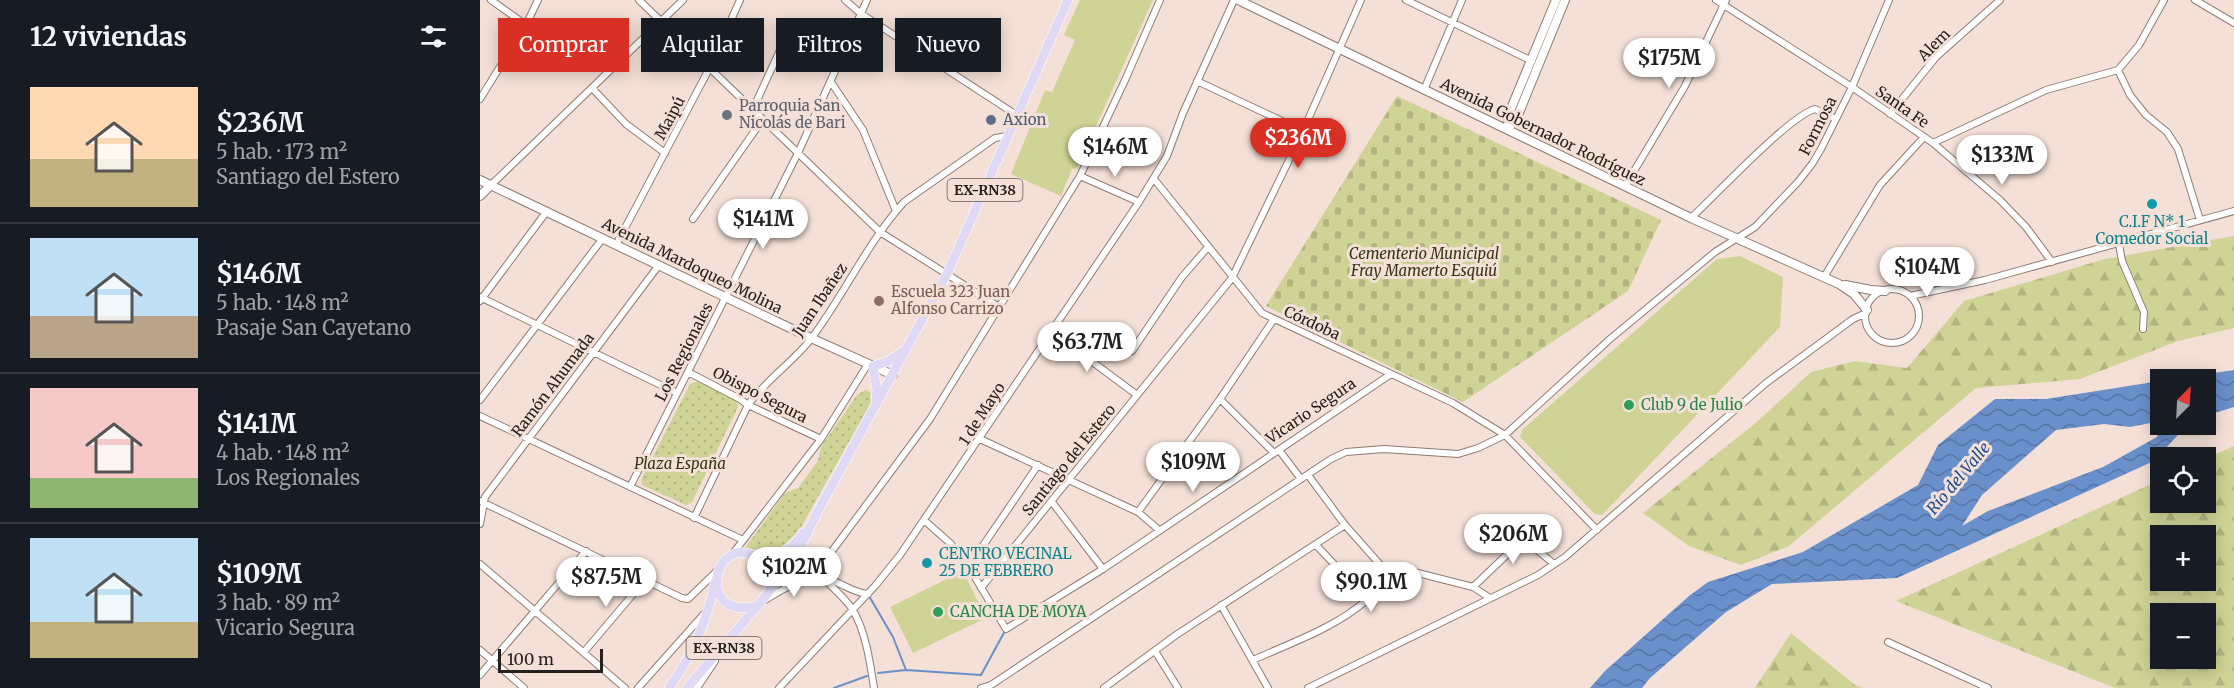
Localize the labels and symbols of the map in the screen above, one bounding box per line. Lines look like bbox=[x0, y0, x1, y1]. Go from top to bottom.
street label: Alem bbox=[1913, 24, 1954, 66]
pin: $175M bbox=[1627, 38, 1711, 89]
street label: Avenida Gobernador Rodríguez bbox=[1437, 73, 1649, 190]
street label: Santa Fe bbox=[1872, 81, 1933, 132]
street label: Maipú bbox=[650, 93, 689, 143]
street label: Formosa bbox=[1795, 93, 1840, 158]
place label: Parroquia San Nicolás de Bari bbox=[739, 96, 846, 132]
marker: Parroquia San Nicolás de Bari bbox=[720, 108, 734, 122]
place label: Axion bbox=[1002, 110, 1046, 129]
marker: Axion bbox=[984, 113, 998, 127]
pin: $236M bbox=[1256, 118, 1340, 169]
pin: $146M bbox=[1073, 127, 1157, 178]
pin: $133M bbox=[1960, 135, 2044, 186]
road number: EX-RN38 bbox=[948, 179, 1022, 201]
marker: C.I.F N* 1 Comedor Social bbox=[2145, 197, 2159, 211]
pin: $141M bbox=[721, 199, 805, 250]
place label: C.I.F N* 1 Comedor Social bbox=[2096, 212, 2209, 248]
street label: Avenida Mardoqueo Molina bbox=[598, 213, 785, 318]
park label: Cementerio Municipal Fray Mamerto Esquiú bbox=[1349, 244, 1499, 280]
pin: $104M bbox=[1885, 247, 1969, 298]
street label: Juan Ibañez bbox=[787, 259, 851, 341]
place label: Escuela 323 Juan Alfonso Carrizo bbox=[890, 282, 1010, 318]
marker: Escuela 323 Juan Alfonso Carrizo bbox=[872, 294, 886, 308]
street label: Los Regionales bbox=[651, 299, 717, 404]
street label: Córdoba bbox=[1281, 301, 1343, 344]
pin: $63.7M bbox=[1038, 322, 1136, 373]
street label: Ramón Ahumada bbox=[507, 329, 598, 440]
street label: Obispo Segura bbox=[710, 363, 811, 427]
north arrow bbox=[2150, 369, 2216, 435]
street label: Vicario Segura bbox=[1261, 374, 1359, 448]
street label: 1 de Mayo bbox=[954, 379, 1009, 449]
place label: Club 9 de Julio bbox=[1641, 395, 1743, 414]
marker: Club 9 de Julio bbox=[1622, 398, 1636, 412]
street label: Santiago del Estero bbox=[1018, 400, 1119, 519]
water label: Río del Valle bbox=[1922, 438, 1994, 518]
pin: $109M bbox=[1151, 442, 1235, 493]
park label: Plaza España bbox=[634, 454, 726, 473]
pin: $206M bbox=[1471, 514, 1555, 565]
place label: CENTRO VECINAL 25 DE FEBRERO bbox=[939, 544, 1073, 580]
pin: $102M bbox=[752, 547, 836, 598]
marker: CENTRO VECINAL 25 DE FEBRERO bbox=[920, 556, 934, 570]
pin: $87.5M bbox=[557, 557, 655, 608]
pin: $90.1M bbox=[1322, 562, 1420, 613]
place label: CANCHA DE MOYA bbox=[950, 602, 1087, 621]
marker: CANCHA DE MOYA bbox=[931, 605, 945, 619]
road number: EX-RN38 bbox=[686, 637, 762, 659]
scale bar bbox=[498, 646, 603, 674]

